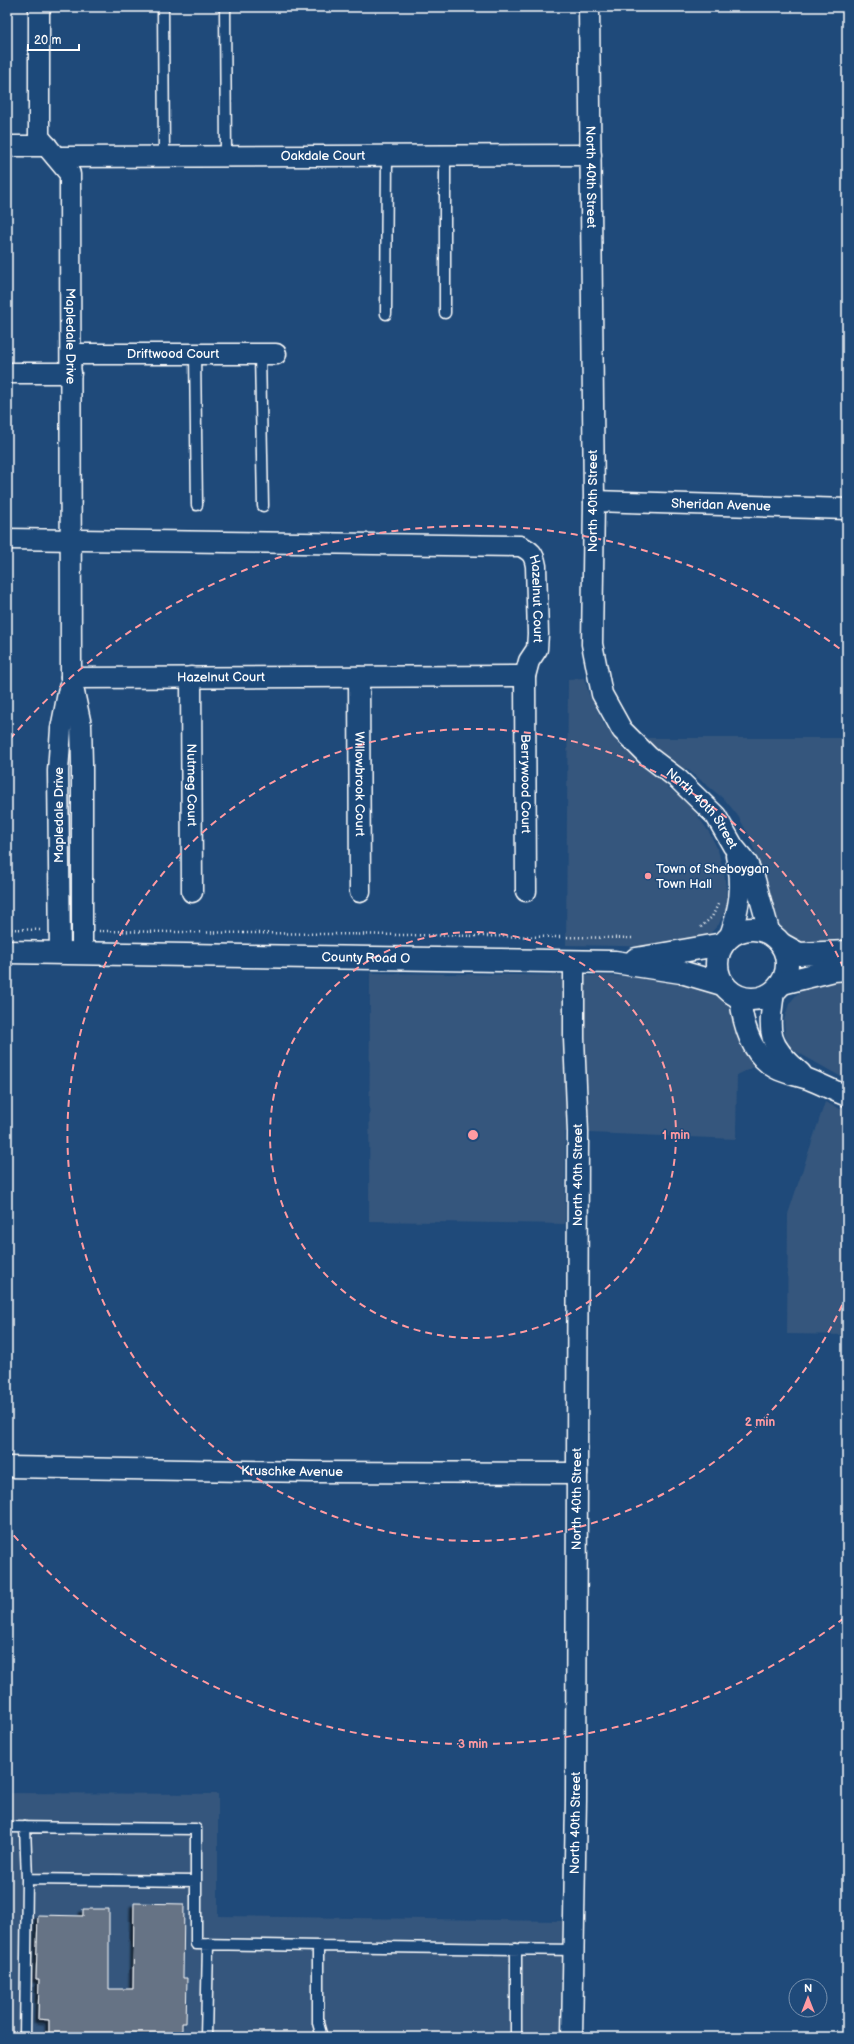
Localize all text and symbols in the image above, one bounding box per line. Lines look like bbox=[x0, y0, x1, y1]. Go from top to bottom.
scale bar bbox=[28, 26, 79, 52]
text: 20 m bbox=[34, 33, 61, 48]
street label: North 40th Street bbox=[582, 126, 599, 228]
street label: Oakdale Court bbox=[281, 148, 365, 164]
street label: Mapledale Drive bbox=[62, 288, 78, 384]
street label: Driftwood Court bbox=[127, 346, 219, 362]
street label: North 40th Street bbox=[585, 450, 601, 552]
street label: Sheridan Avenue bbox=[671, 495, 771, 515]
street label: Hazelnut Court bbox=[525, 553, 546, 643]
street label: Hazelnut Court bbox=[177, 669, 265, 686]
street label: Willowbrook Court bbox=[351, 731, 368, 837]
street label: Berrywood Court bbox=[517, 734, 534, 834]
street label: Nutmeg Court bbox=[183, 743, 200, 827]
street label: North 40th Street bbox=[663, 765, 741, 852]
street label: Mapledale Drive bbox=[51, 767, 67, 863]
place label: Town of Sheboygan Town Hall bbox=[656, 861, 769, 892]
marker: Town of Sheboygan Town Hall bbox=[643, 871, 653, 881]
street label: County Road O bbox=[322, 949, 410, 967]
street label: North 40th Street bbox=[570, 1124, 586, 1226]
centre of rings bbox=[466, 1128, 480, 1142]
text: 1 min bbox=[662, 1128, 690, 1143]
text: 2 min bbox=[745, 1415, 775, 1430]
street label: North 40th Street bbox=[569, 1448, 585, 1550]
street label: Kruschke Avenue bbox=[241, 1463, 343, 1480]
text: 3 min bbox=[458, 1737, 488, 1752]
street label: North 40th Street bbox=[567, 1772, 584, 1874]
north arrow bbox=[788, 1978, 828, 2018]
text: N bbox=[804, 1982, 812, 1995]

